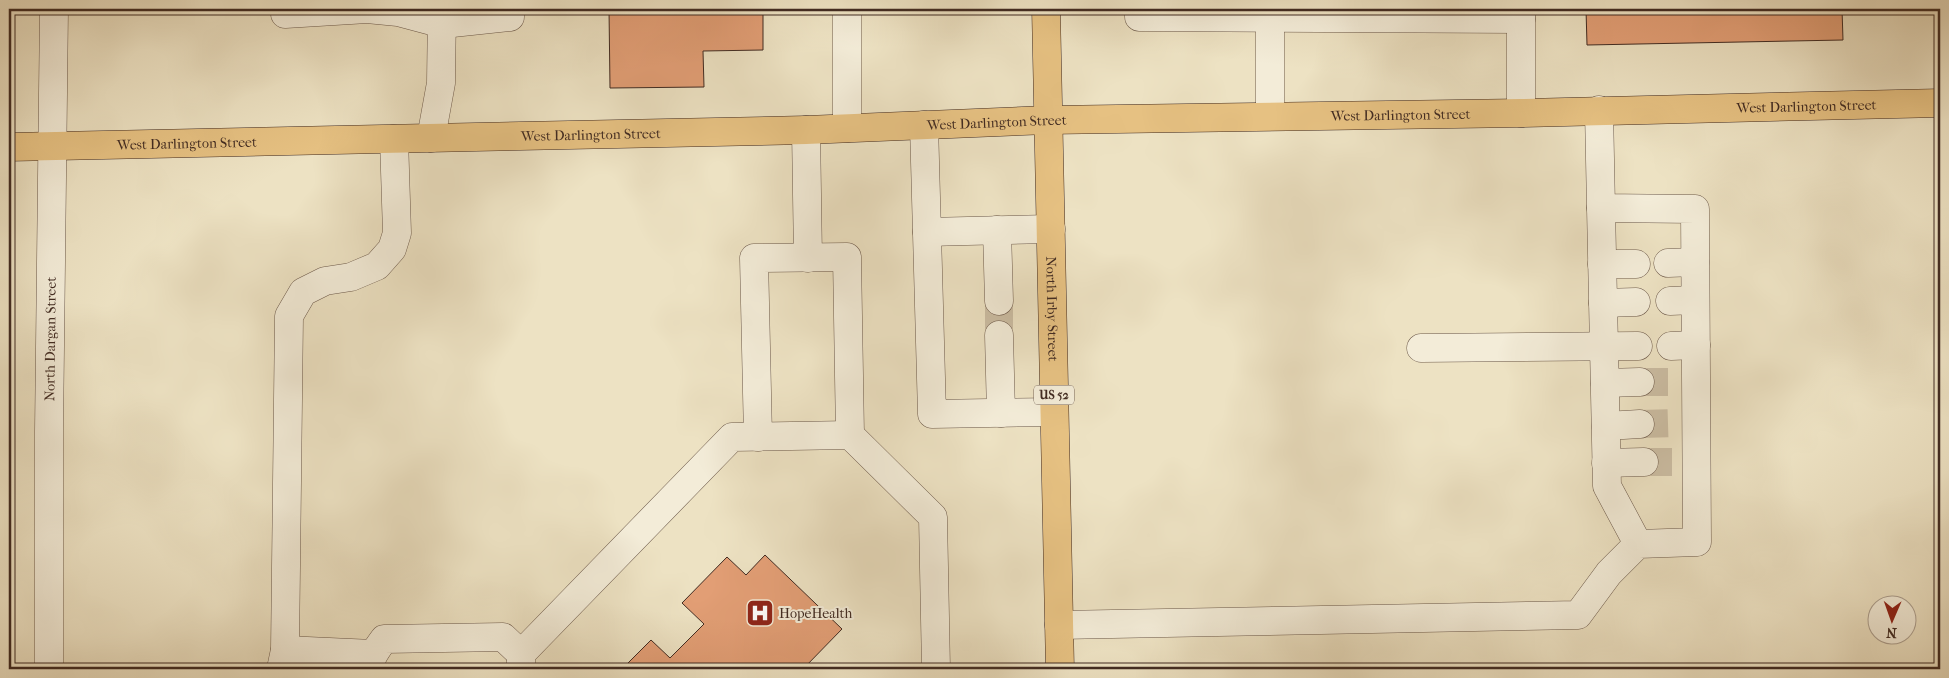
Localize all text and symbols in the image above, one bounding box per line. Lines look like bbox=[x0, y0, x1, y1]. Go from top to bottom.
street label: West Darlington Street bbox=[1735, 96, 1877, 116]
street label: West Darlington Street bbox=[1329, 105, 1471, 124]
street label: West Darlington Street bbox=[925, 111, 1067, 134]
street label: West Darlington Street bbox=[520, 125, 661, 145]
street label: West Darlington Street bbox=[116, 133, 257, 153]
street label: North Irby Street bbox=[1043, 256, 1062, 362]
street label: North Dargan Street bbox=[41, 277, 59, 401]
road number: US 52 bbox=[1034, 386, 1074, 404]
north arrow bbox=[1866, 596, 1916, 646]
hospital icon: HopeHealth bbox=[745, 598, 775, 628]
place label: HopeHealth bbox=[779, 605, 853, 622]
text: N bbox=[1886, 624, 1897, 641]

